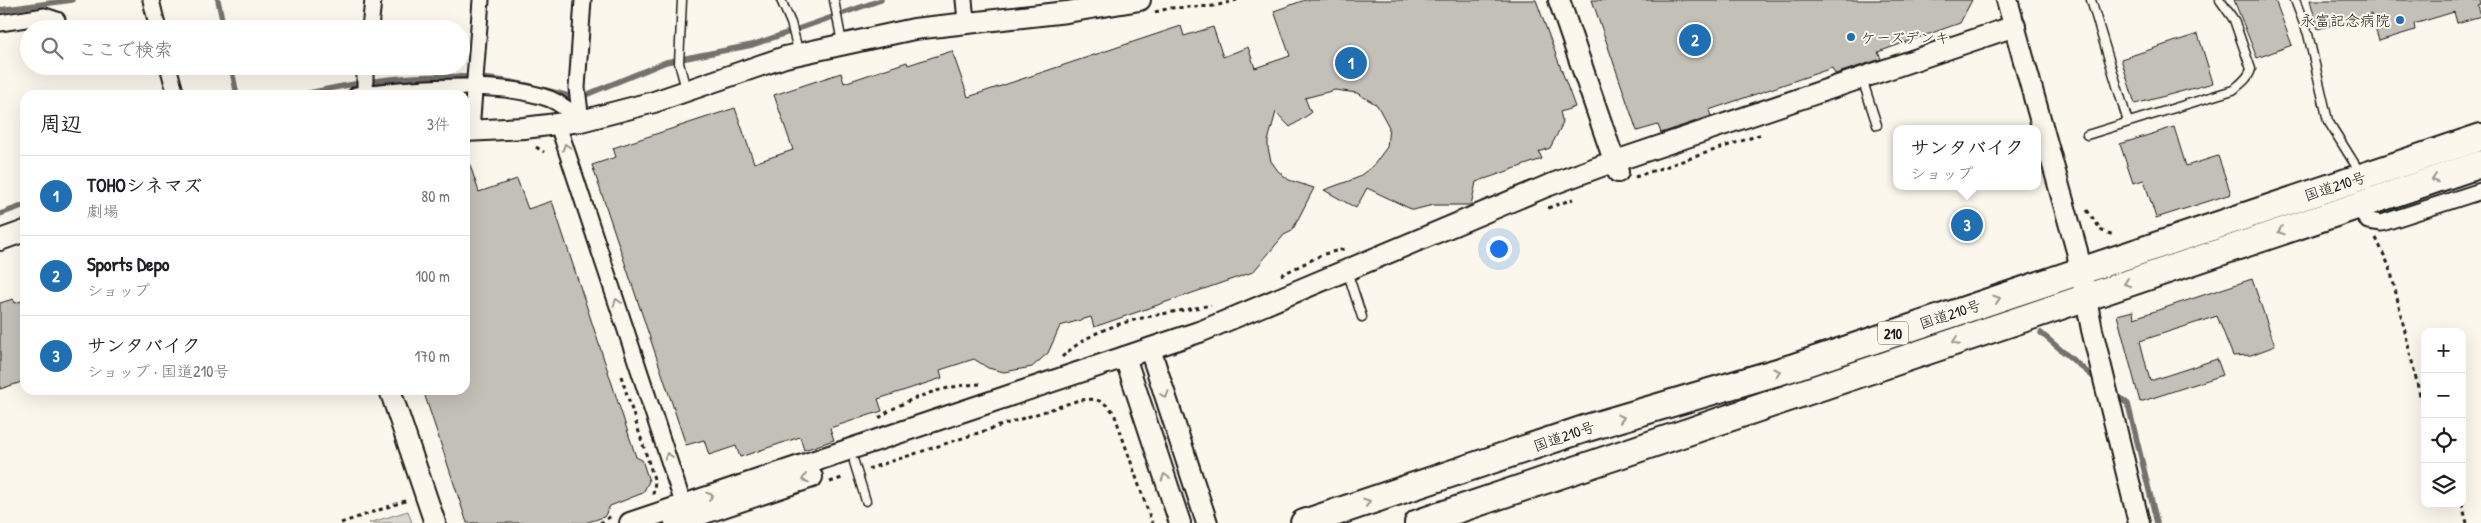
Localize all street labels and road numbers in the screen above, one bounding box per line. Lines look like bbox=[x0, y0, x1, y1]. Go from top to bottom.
street label: 国道210号 bbox=[2301, 166, 2369, 206]
street label: 国道210号 bbox=[1916, 294, 1984, 334]
road number: 210 bbox=[1878, 322, 1908, 344]
street label: 国道210号 bbox=[1530, 416, 1598, 456]

